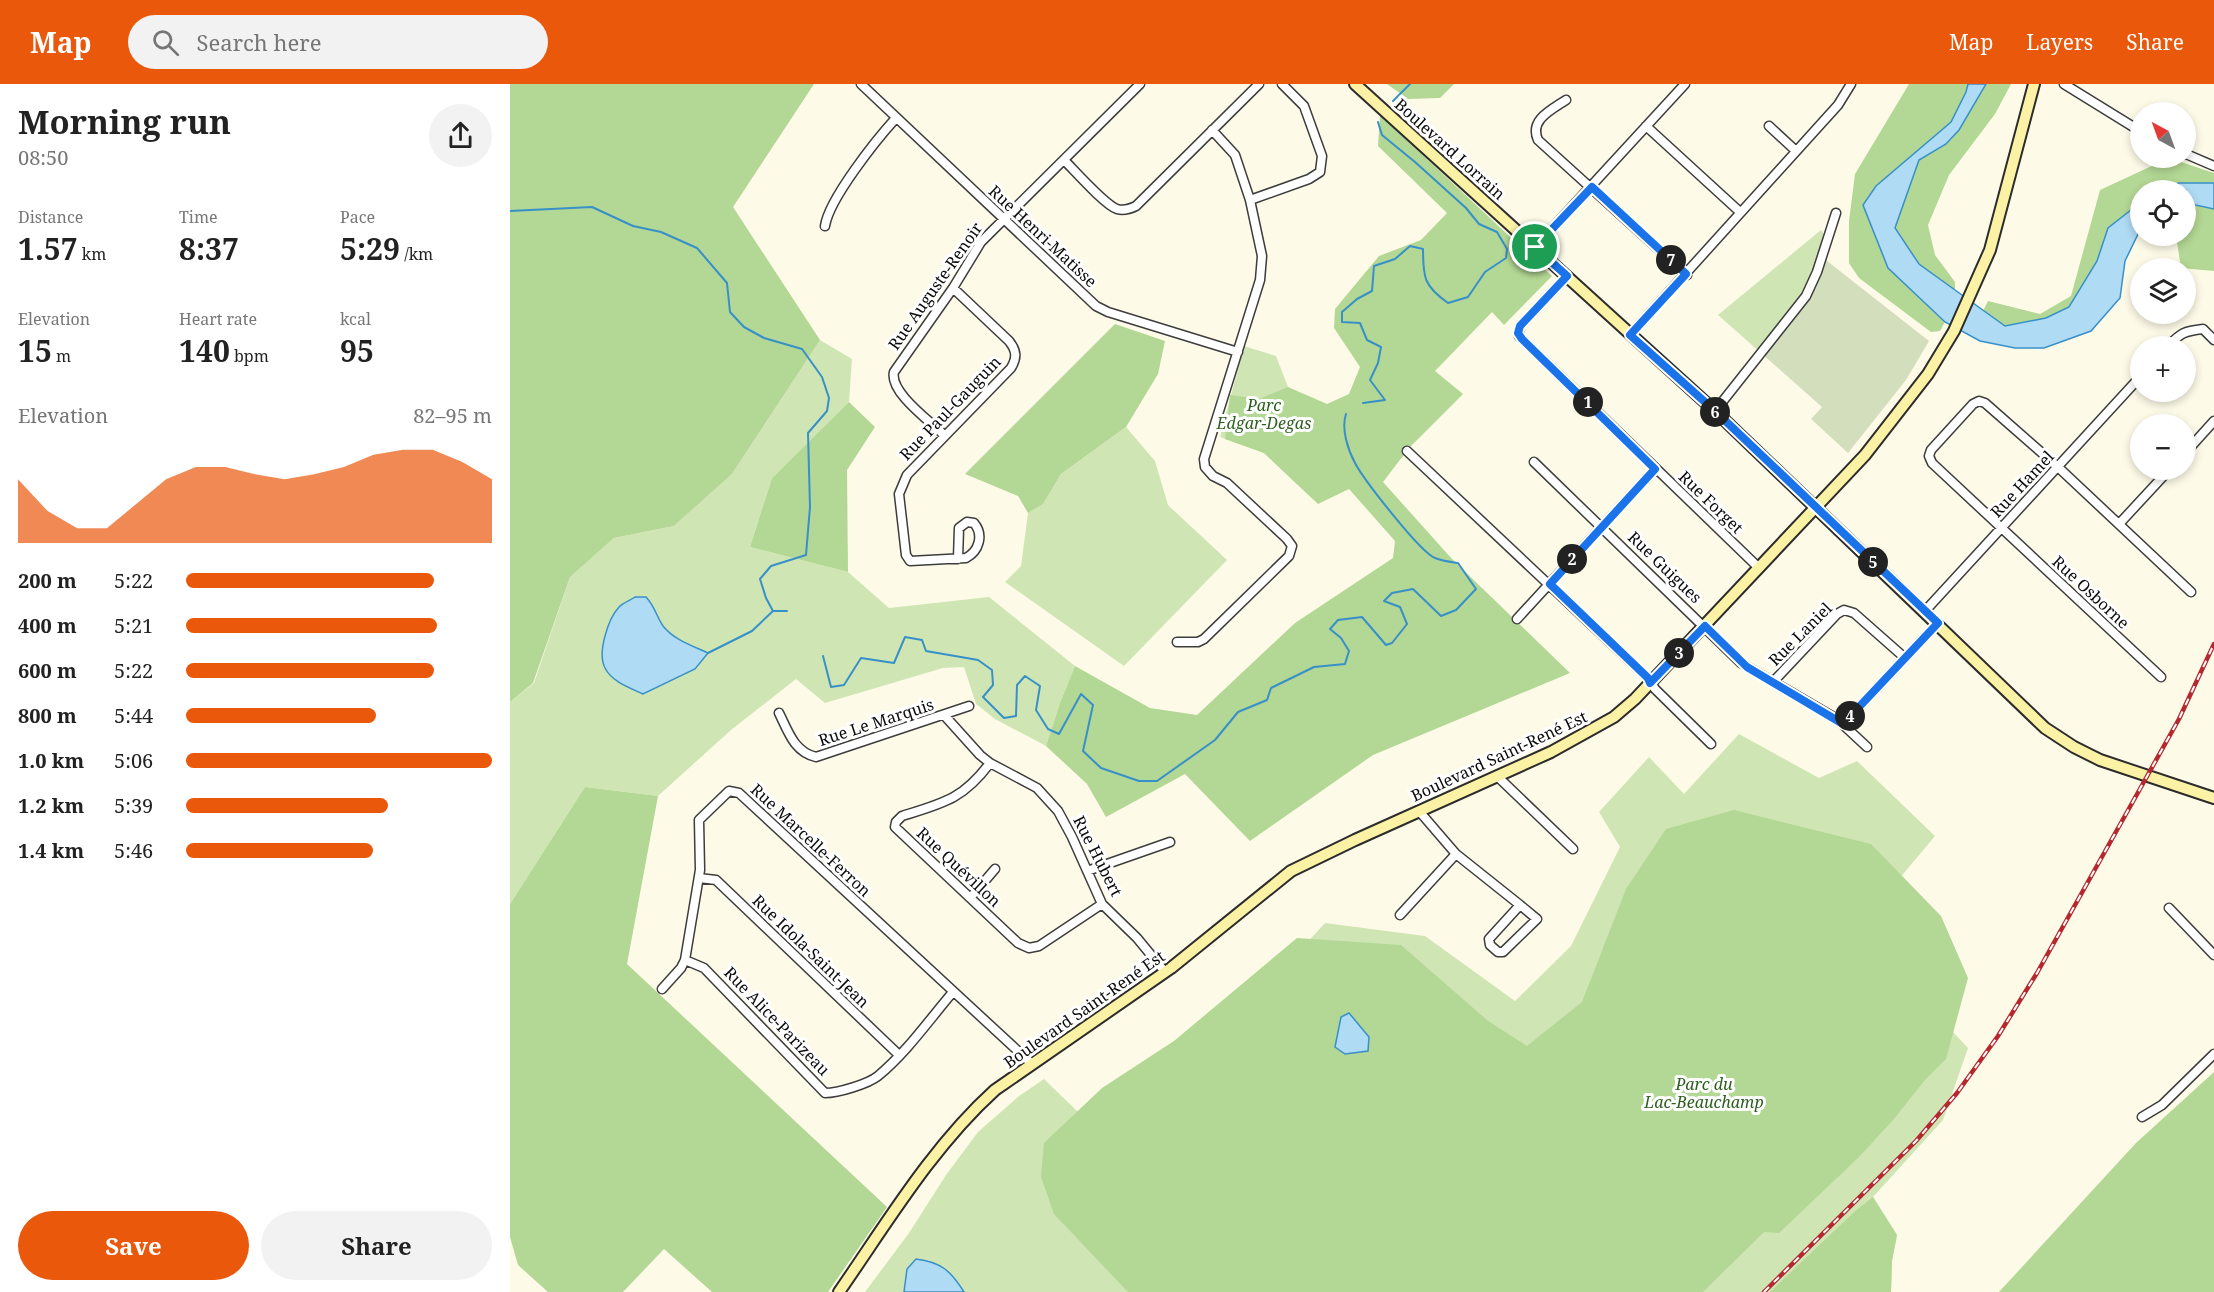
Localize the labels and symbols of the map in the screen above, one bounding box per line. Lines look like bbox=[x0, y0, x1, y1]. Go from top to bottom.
street label: Boulevard Lorrain bbox=[1390, 93, 1510, 205]
north arrow bbox=[2130, 102, 2196, 168]
street label: Rue Henri-Matisse bbox=[984, 180, 1102, 292]
street label: Rue Auguste-Renoir bbox=[883, 218, 988, 354]
pin bbox=[1509, 221, 1560, 272]
pin: 7 bbox=[1656, 245, 1686, 275]
street label: Rue Paul-Gauguin bbox=[895, 351, 1005, 465]
pin: 1 bbox=[1573, 387, 1603, 417]
park label: Parc Edgar-Degas bbox=[1216, 394, 1311, 434]
pin: 6 bbox=[1700, 397, 1730, 427]
street label: Rue Hamel bbox=[1985, 446, 2059, 522]
street label: Rue Forget bbox=[1674, 466, 1748, 539]
street label: Rue Guigues bbox=[1623, 526, 1707, 608]
pin: 2 bbox=[1557, 544, 1587, 574]
pin: 5 bbox=[1858, 547, 1888, 577]
street label: Rue Osborne bbox=[2048, 551, 2134, 633]
street label: Rue Laniel bbox=[1763, 597, 1837, 671]
pin: 3 bbox=[1664, 638, 1694, 668]
street label: Rue Le Marquis bbox=[816, 693, 936, 751]
pin: 4 bbox=[1835, 701, 1865, 731]
street label: Boulevard Saint-René Est bbox=[1407, 705, 1591, 807]
street label: Rue Marcelle-Ferron bbox=[746, 778, 876, 902]
street label: Rue Hubert bbox=[1068, 812, 1128, 900]
street label: Rue Quévillon bbox=[912, 822, 1006, 912]
street label: Rue Idola-Saint-Jean bbox=[748, 889, 874, 1013]
street label: Boulevard Saint-René Est bbox=[999, 945, 1169, 1073]
street label: Rue Alice-Parizeau bbox=[719, 962, 835, 1080]
park label: Parc du Lac-Beauchamp bbox=[1643, 1073, 1764, 1113]

